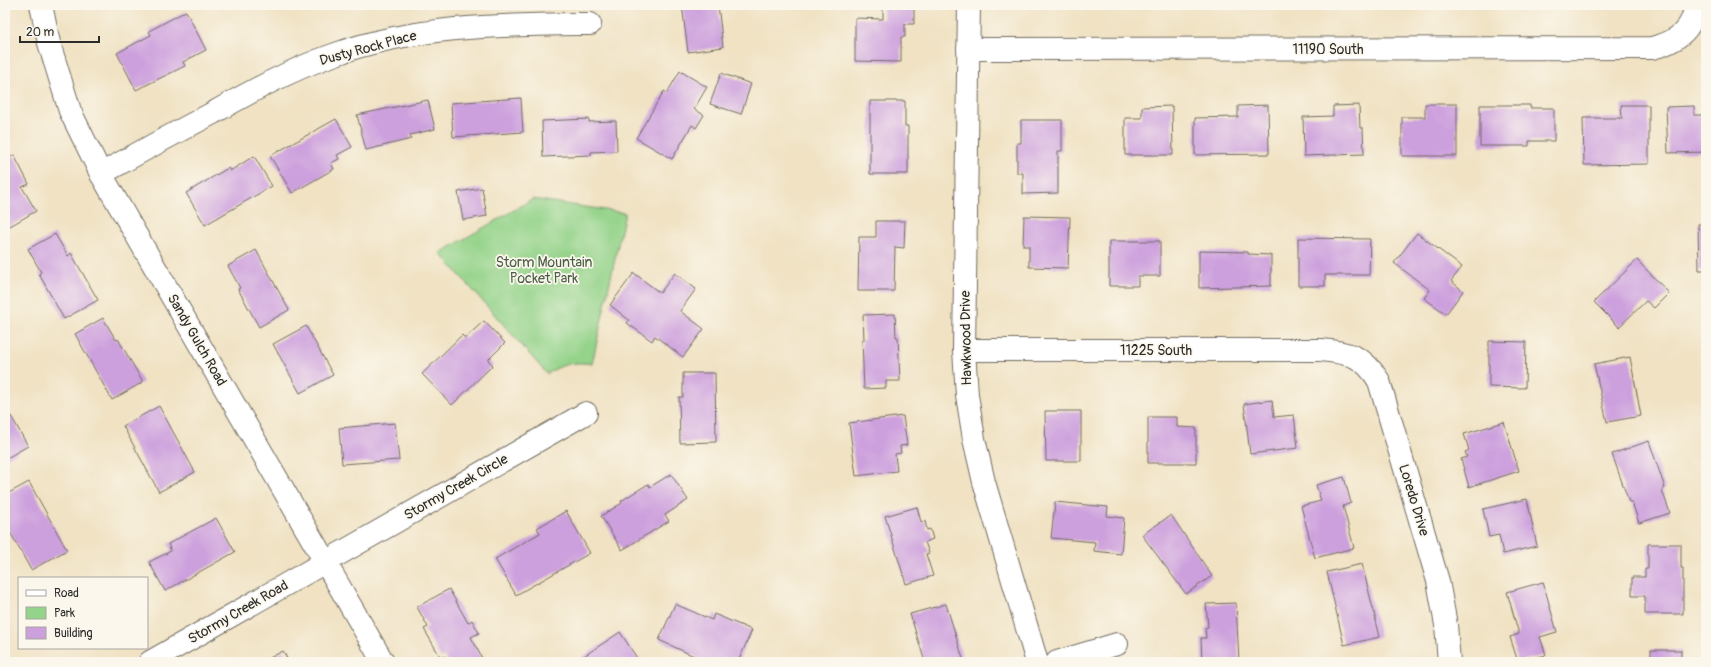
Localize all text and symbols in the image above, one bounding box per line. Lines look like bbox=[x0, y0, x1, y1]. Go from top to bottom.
scale bar bbox=[20, 18, 99, 44]
text: 20 m bbox=[26, 25, 55, 40]
street label: Dusty Rock Place bbox=[318, 27, 418, 69]
street label: 11190 South bbox=[1292, 41, 1364, 58]
park label: Storm Mountain Pocket Park bbox=[496, 254, 592, 287]
street label: Hawkwood Drive bbox=[957, 290, 975, 386]
street label: Sandy Gulch Road bbox=[164, 291, 230, 389]
street label: 11225 South bbox=[1120, 342, 1192, 359]
street label: Stormy Creek Circle bbox=[401, 450, 511, 524]
street label: Loredo Drive bbox=[1395, 462, 1433, 538]
street label: Stormy Creek Road bbox=[185, 576, 291, 648]
legend bbox=[18, 577, 148, 649]
text: Road bbox=[54, 586, 79, 601]
text: Park bbox=[54, 606, 75, 621]
text: Building bbox=[54, 626, 93, 641]

